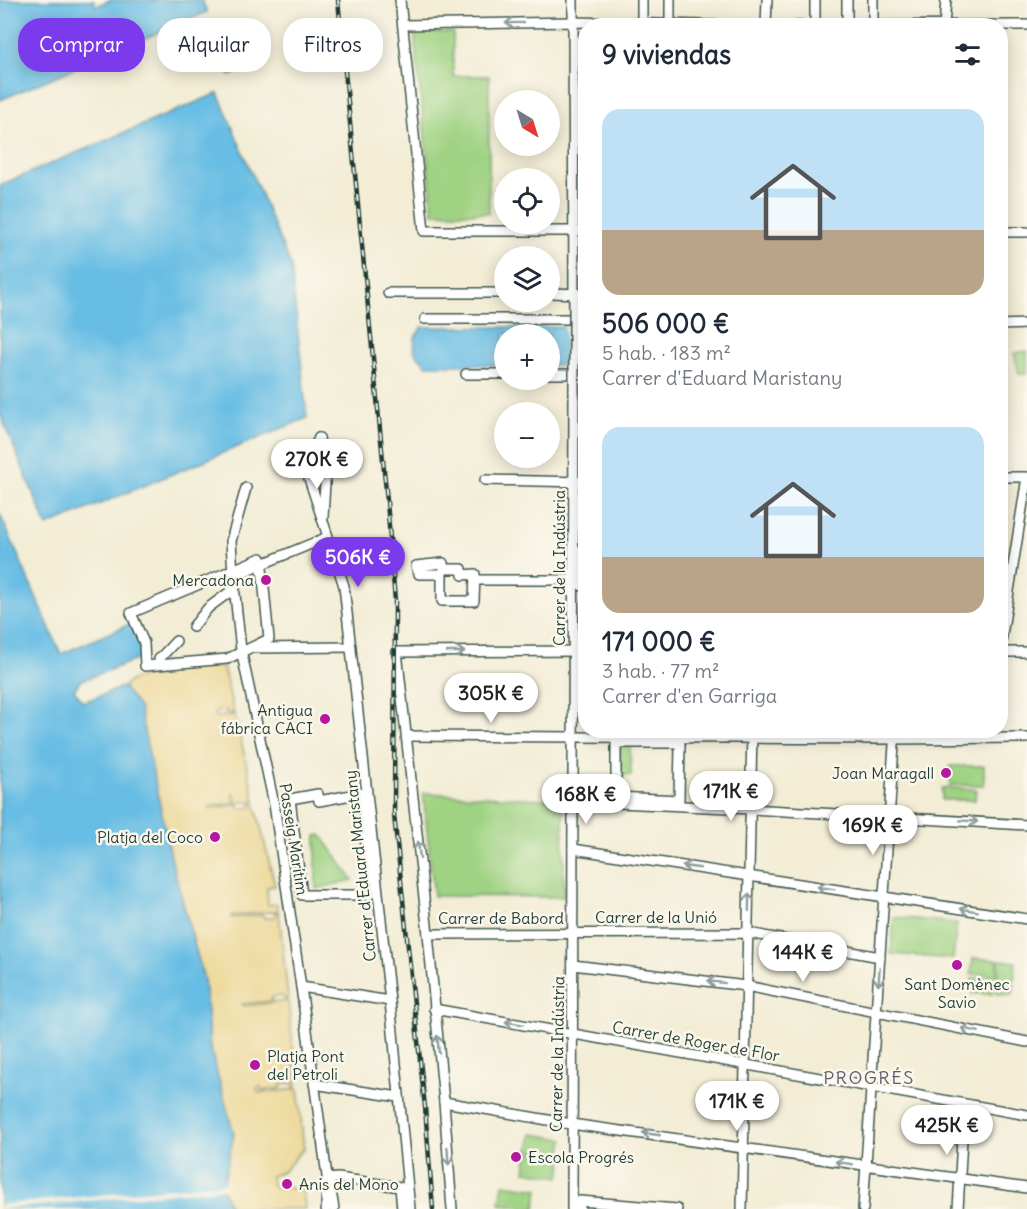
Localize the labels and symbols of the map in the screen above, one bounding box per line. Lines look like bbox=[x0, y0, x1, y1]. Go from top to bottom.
one-way arrow bbox=[505, 17, 525, 29]
north arrow bbox=[494, 90, 560, 156]
pin: 270K € bbox=[268, 439, 366, 490]
street label: Carrer de la Indústria bbox=[549, 490, 569, 646]
pin: 506K € bbox=[309, 537, 407, 588]
place label: Mercadona bbox=[172, 570, 254, 590]
marker: Mercadona bbox=[259, 573, 273, 587]
one-way arrow bbox=[445, 646, 465, 657]
pin: 305K € bbox=[442, 673, 540, 724]
place label: Antigua fábrica CACI bbox=[221, 700, 313, 738]
marker: Antigua fábrica CACI bbox=[318, 712, 332, 726]
place label: Joan Maragall bbox=[832, 763, 934, 783]
marker: Joan Maragall bbox=[939, 766, 953, 780]
street label: Carrer d'Eduard Maristany bbox=[340, 769, 380, 963]
pin: 171K € bbox=[682, 771, 780, 822]
pin: 168K € bbox=[537, 774, 635, 825]
street label: Passeig Marítim bbox=[275, 782, 313, 896]
pin: 169K € bbox=[824, 805, 922, 856]
one-way arrow bbox=[958, 816, 978, 827]
place label: Platja del Coco bbox=[97, 827, 203, 847]
marker: Platja del Coco bbox=[208, 830, 222, 844]
one-way arrow bbox=[413, 841, 424, 861]
one-way arrow bbox=[682, 861, 702, 872]
one-way arrow bbox=[817, 882, 837, 893]
one-way arrow bbox=[743, 892, 755, 912]
one-way arrow bbox=[960, 905, 980, 916]
street label: Carrer de la Unió bbox=[595, 907, 717, 927]
street label: Carrer de Babord bbox=[438, 908, 564, 928]
pin: 144K € bbox=[754, 932, 852, 983]
marker: Sant Domènec Savio bbox=[950, 958, 964, 972]
one-way arrow bbox=[873, 966, 884, 986]
place label: Sant Domènec Savio bbox=[904, 974, 1010, 1012]
street label: Carrer de la Indústria bbox=[546, 976, 568, 1132]
one-way arrow bbox=[707, 976, 727, 987]
street label: Carrer de Roger de Flor bbox=[611, 1016, 782, 1066]
one-way arrow bbox=[505, 1017, 525, 1028]
one-way arrow bbox=[960, 1024, 980, 1035]
one-way arrow bbox=[432, 1035, 443, 1055]
place label: Platja Pont del Petroli bbox=[267, 1046, 345, 1084]
marker: Platja Pont del Petroli bbox=[248, 1058, 262, 1072]
district label: PROGRÉS bbox=[823, 1066, 915, 1089]
pin: 171K € bbox=[688, 1081, 786, 1132]
pin: 425K € bbox=[898, 1105, 996, 1156]
one-way arrow bbox=[642, 1129, 662, 1140]
one-way arrow bbox=[443, 1145, 454, 1165]
place label: Escola Progrés bbox=[528, 1147, 634, 1167]
marker: Escola Progrés bbox=[509, 1150, 523, 1164]
one-way arrow bbox=[835, 1157, 855, 1168]
place label: Anis del Mono bbox=[299, 1174, 399, 1194]
marker: Anis del Mono bbox=[280, 1177, 294, 1191]

